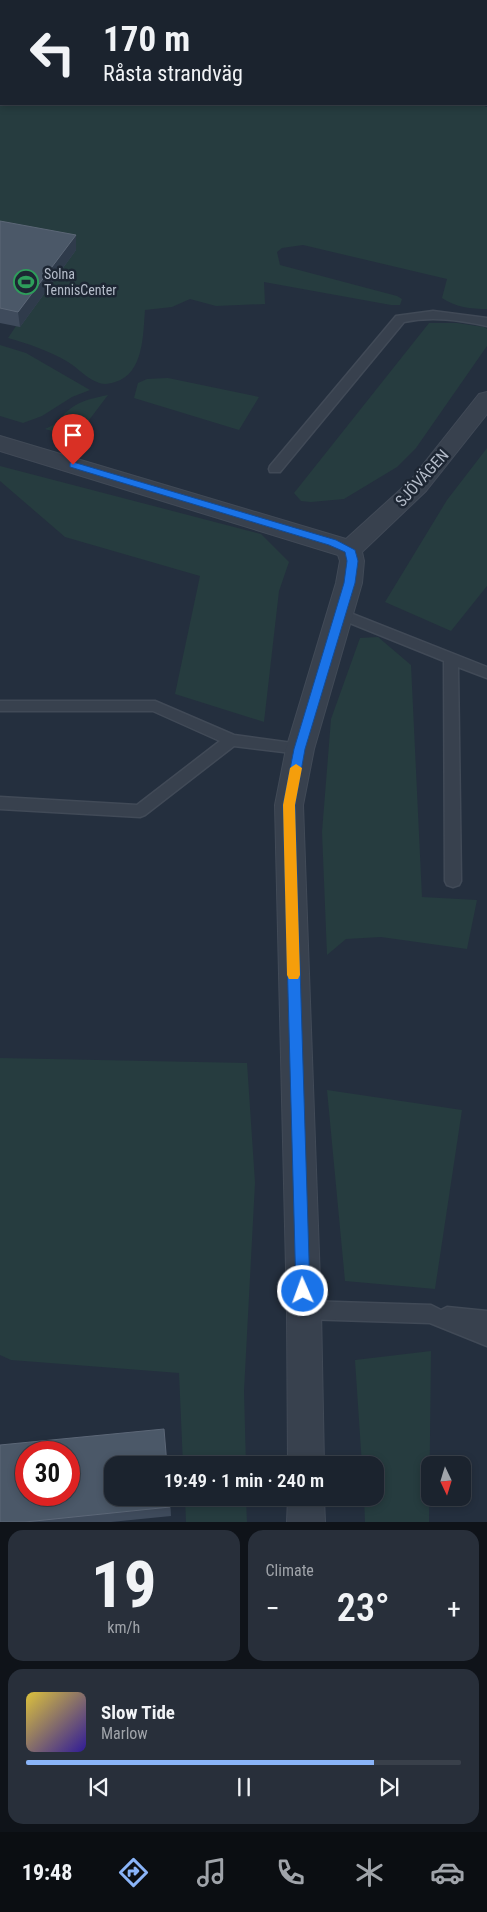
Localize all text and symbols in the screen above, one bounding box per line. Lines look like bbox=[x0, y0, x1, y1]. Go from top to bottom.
text: 170 m bbox=[103, 19, 190, 60]
icon: left bbox=[20, 20, 85, 85]
text: Råsta strandväg bbox=[103, 61, 243, 86]
place label: Solna TennisCenter bbox=[44, 266, 117, 298]
sports icon: Solna TennisCenter bbox=[13, 269, 39, 295]
pin bbox=[52, 414, 94, 465]
icon: arrive bbox=[59, 421, 87, 449]
street label: SJÖVÄGEN bbox=[391, 446, 453, 510]
position arrow bbox=[276, 1264, 328, 1316]
speed limit sign: 30 bbox=[15, 1441, 80, 1506]
north arrow bbox=[421, 1456, 471, 1506]
map controls bbox=[421, 1456, 471, 1506]
text: 19:49 · 1 min · 240 m bbox=[164, 1469, 324, 1492]
text: 19 bbox=[91, 1547, 157, 1623]
text: Climate bbox=[266, 1561, 314, 1580]
text: 23° bbox=[337, 1586, 390, 1630]
text: − bbox=[266, 1592, 280, 1625]
text: + bbox=[447, 1592, 461, 1625]
text: km/h bbox=[107, 1618, 140, 1637]
text: Slow Tide bbox=[101, 1701, 175, 1724]
text: Marlow bbox=[101, 1724, 148, 1743]
icon: previous bbox=[85, 1773, 113, 1801]
icon: pause bbox=[230, 1773, 258, 1801]
icon: next bbox=[375, 1773, 403, 1801]
icon: directions bbox=[116, 1855, 151, 1890]
icon: music bbox=[194, 1855, 229, 1890]
icon: phone bbox=[273, 1855, 308, 1890]
icon: climate bbox=[352, 1855, 387, 1890]
icon: car bbox=[430, 1855, 465, 1890]
text: 19:48 bbox=[22, 1860, 72, 1885]

